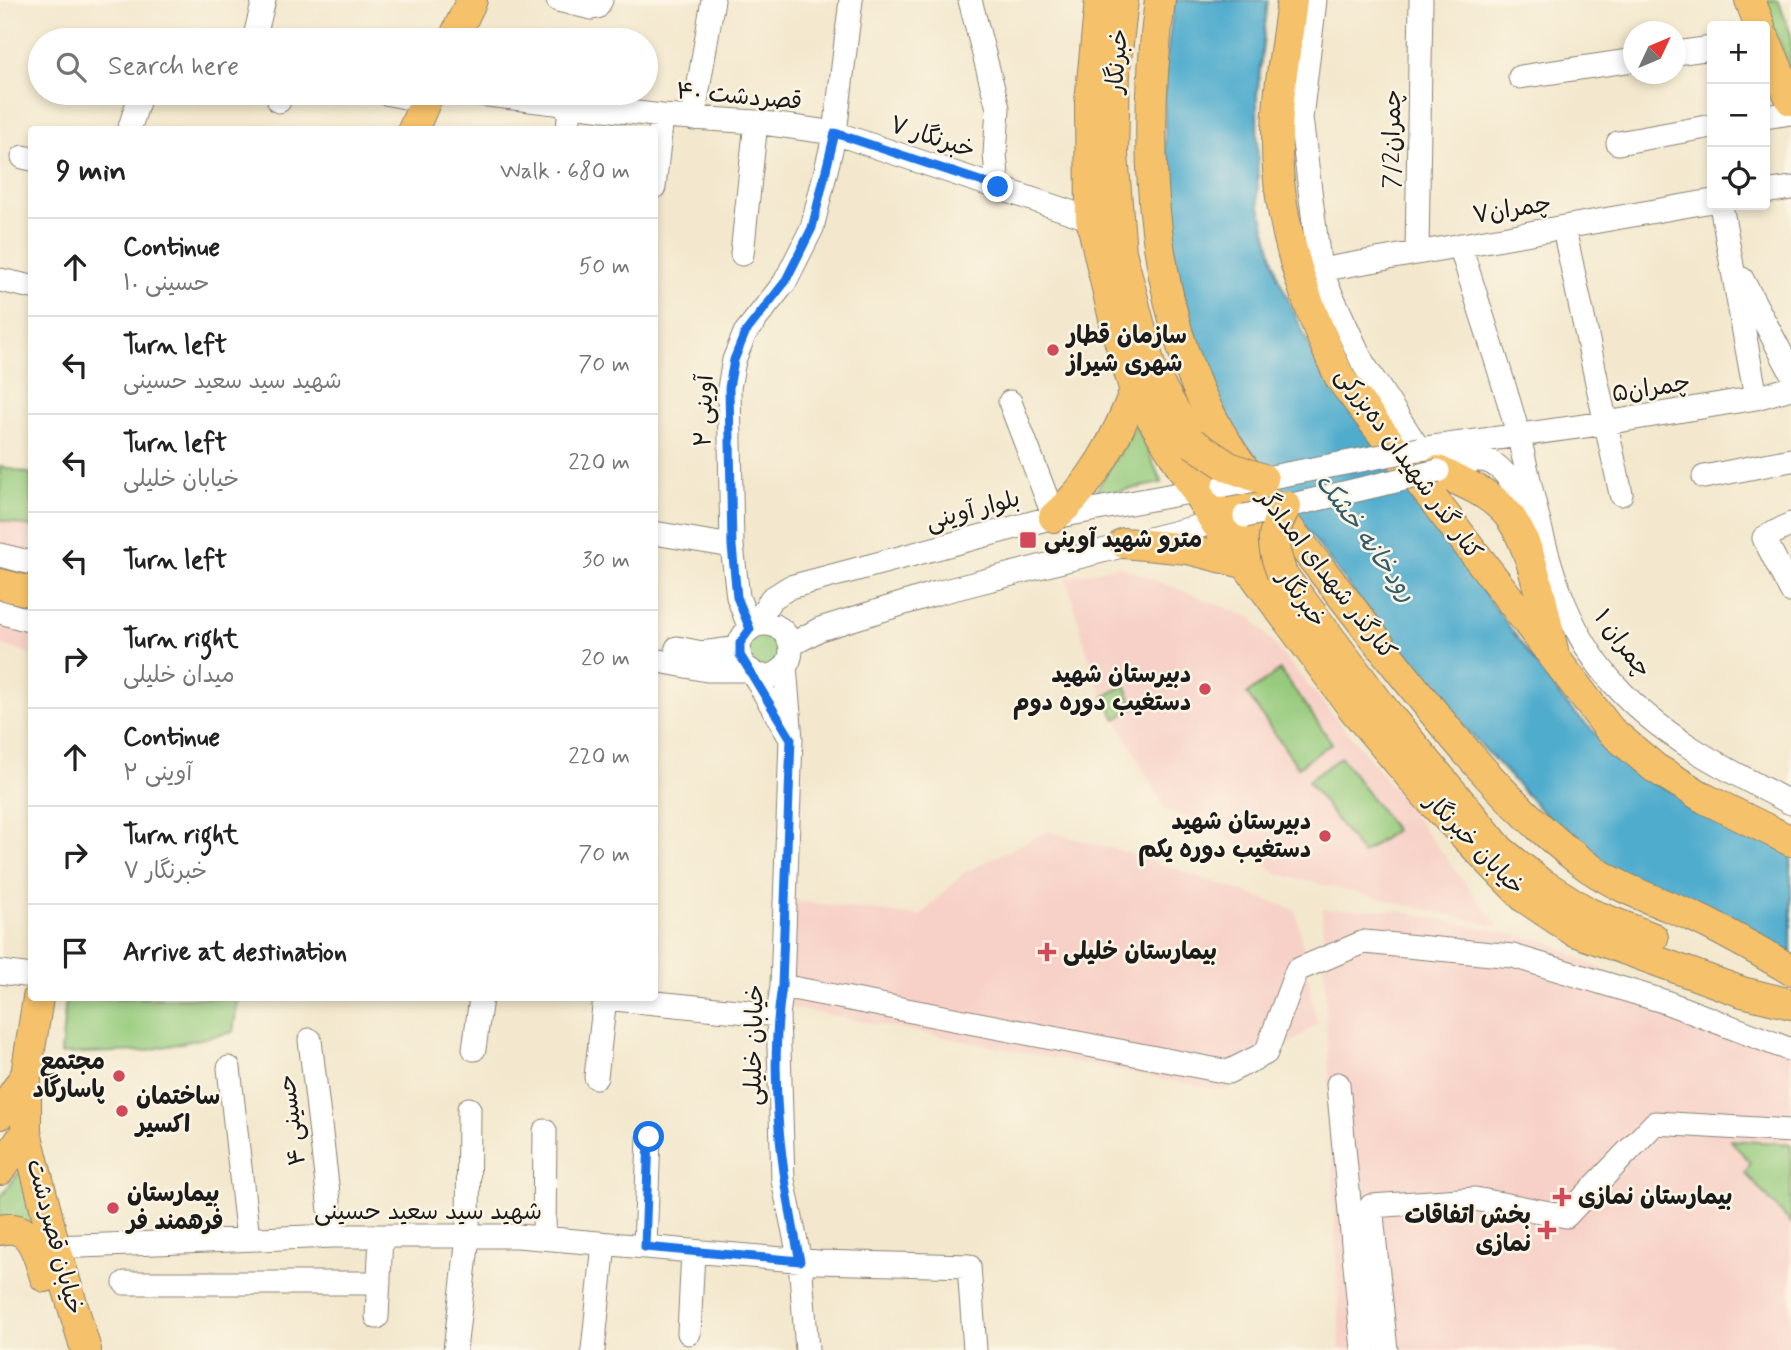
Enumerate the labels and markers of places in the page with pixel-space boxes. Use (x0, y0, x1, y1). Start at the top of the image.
place label: سازمان قطار شهری شیراز (1065, 321, 1187, 380)
marker: سازمان قطار شهری شیراز (1045, 342, 1061, 358)
place label: مترو شهید آوینی (1044, 525, 1202, 556)
marker: مترو شهید آوینی (1018, 530, 1038, 550)
place label: دبیرستان شهید دستغیب دوره دوم (1013, 660, 1191, 720)
marker: دبیرستان شهید دستغیب دوره دوم (1197, 681, 1213, 697)
place label: دبیرستان شهید دستغیب دوره یکم (1138, 807, 1311, 867)
marker: دبیرستان شهید دستغیب دوره یکم (1317, 828, 1333, 844)
place label: بیمارستان خلیلی (1063, 937, 1217, 968)
marker: بیمارستان خلیلی (1037, 942, 1057, 962)
place label: مجتمع پاسارگاد (33, 1047, 105, 1106)
marker: مجتمع پاسارگاد (111, 1068, 127, 1084)
place label: ساختمان اکسیر (134, 1082, 220, 1141)
marker: ساختمان اکسیر (114, 1103, 130, 1119)
place label: بیمارستان فرهمند فر (125, 1179, 223, 1238)
place label: بیمارستان نمازی (1578, 1182, 1732, 1213)
marker: بیمارستان نمازی (1552, 1187, 1572, 1207)
marker: بیمارستان فرهمند فر (105, 1200, 121, 1216)
place label: بخش اتفاقات نمازی (1404, 1201, 1531, 1260)
marker: بخش اتفاقات نمازی (1537, 1220, 1557, 1240)

